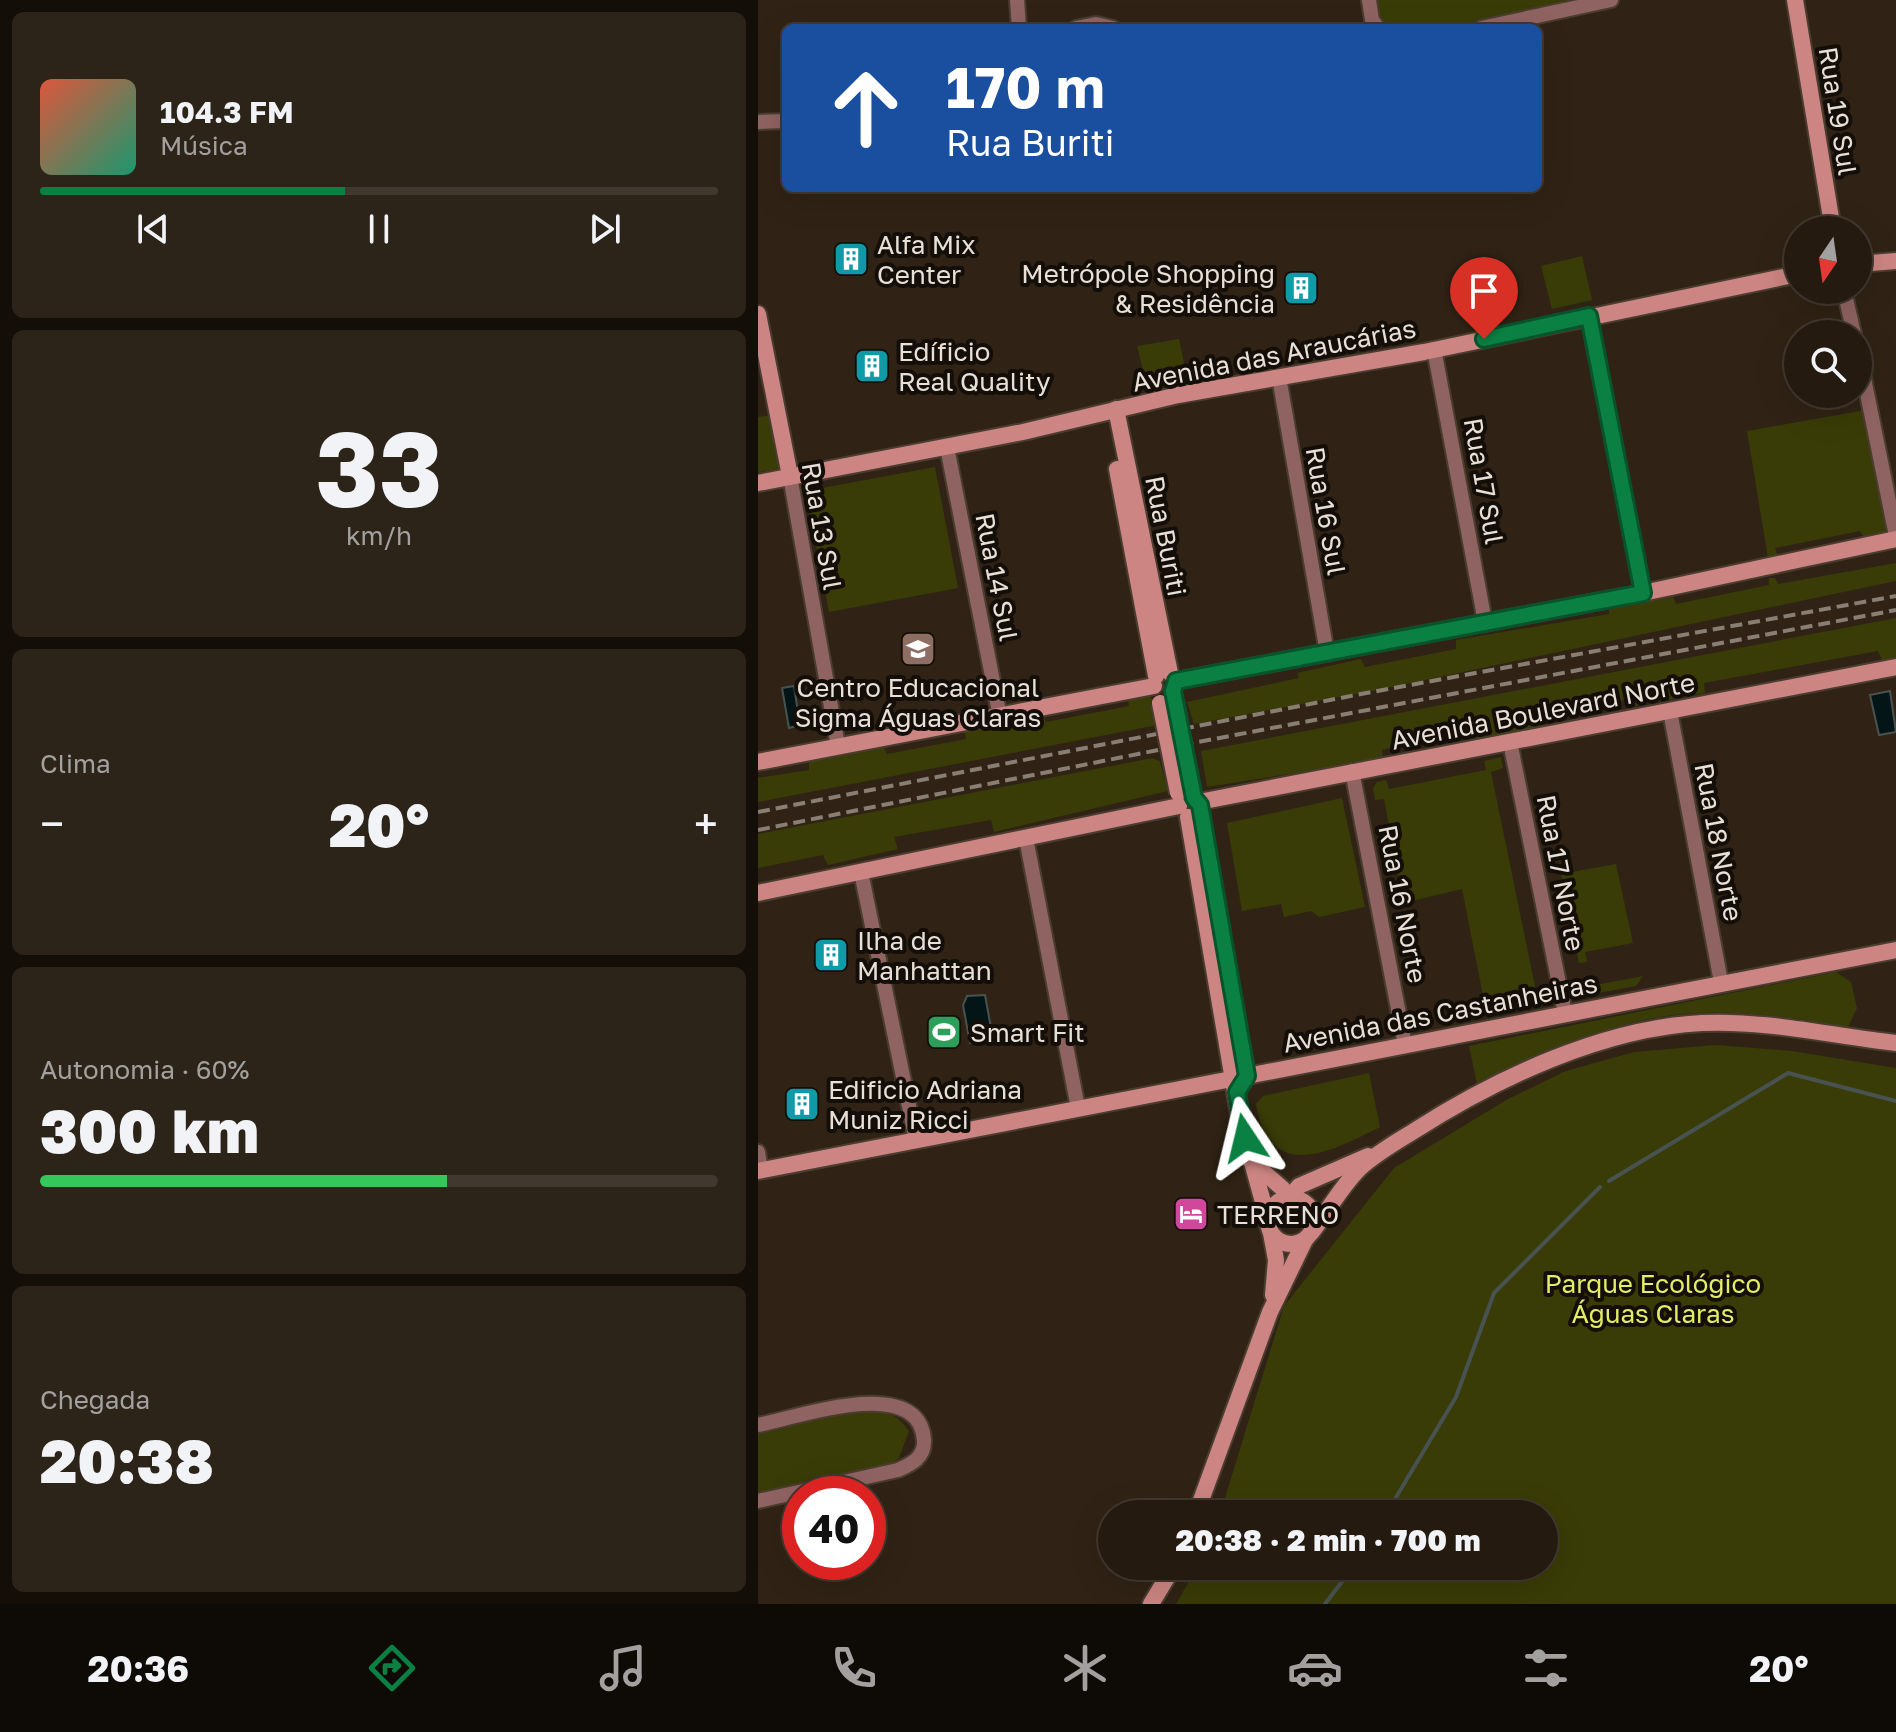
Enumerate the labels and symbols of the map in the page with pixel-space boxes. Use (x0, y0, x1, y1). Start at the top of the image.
street label: Rua 19 Sul (1813, 45, 1863, 177)
north arrow (1784, 216, 1872, 304)
place label: Alfa Mix Center (877, 229, 976, 290)
building icon: Alfa Mix Center (832, 240, 870, 278)
pin (1450, 257, 1518, 339)
place label: Metrópole Shopping & Residência (1021, 258, 1275, 319)
building icon: Metrópole Shopping & Residência (1282, 269, 1320, 307)
street label: Avenida das Araucárias (1130, 312, 1418, 398)
place label: Edíficio Real Quality (898, 336, 1051, 397)
building icon: Edíficio Real Quality (853, 347, 891, 385)
street label: Rua 17 Sul (1458, 415, 1510, 547)
street label: Rua 16 Sul (1299, 444, 1353, 578)
street label: Rua 13 Sul (796, 460, 848, 592)
street label: Rua Buriti (1139, 473, 1193, 599)
street label: Rua 14 Sul (969, 510, 1025, 644)
school or university icon: Centro Educacional Sigma Águas Claras (899, 630, 937, 668)
street label: Avenida Boulevard Norte (1388, 666, 1698, 756)
place label: Centro Educacional Sigma Águas Claras (795, 672, 1041, 733)
street label: Rua 18 Norte (1688, 760, 1750, 924)
street label: Rua 17 Norte (1531, 792, 1591, 954)
street label: Rua 16 Norte (1372, 822, 1434, 986)
place label: Ilha de Manhattan (857, 925, 992, 986)
building icon: Ilha de Manhattan (812, 936, 850, 974)
street label: Avenida das Castanheiras (1280, 967, 1600, 1059)
sports icon: Smart Fit (925, 1013, 963, 1051)
place label: Smart Fit (970, 1017, 1085, 1048)
place label: Edificio Adriana Muniz Ricci (828, 1074, 1022, 1135)
building icon: Edificio Adriana Muniz Ricci (783, 1085, 821, 1123)
position arrow (1203, 1096, 1287, 1180)
hotel icon: TERRENO (1172, 1195, 1210, 1233)
place label: TERRENO (1217, 1199, 1339, 1230)
park label: Parque Ecológico Águas Claras (1545, 1268, 1761, 1329)
speed limit sign: 40 (782, 1476, 886, 1580)

